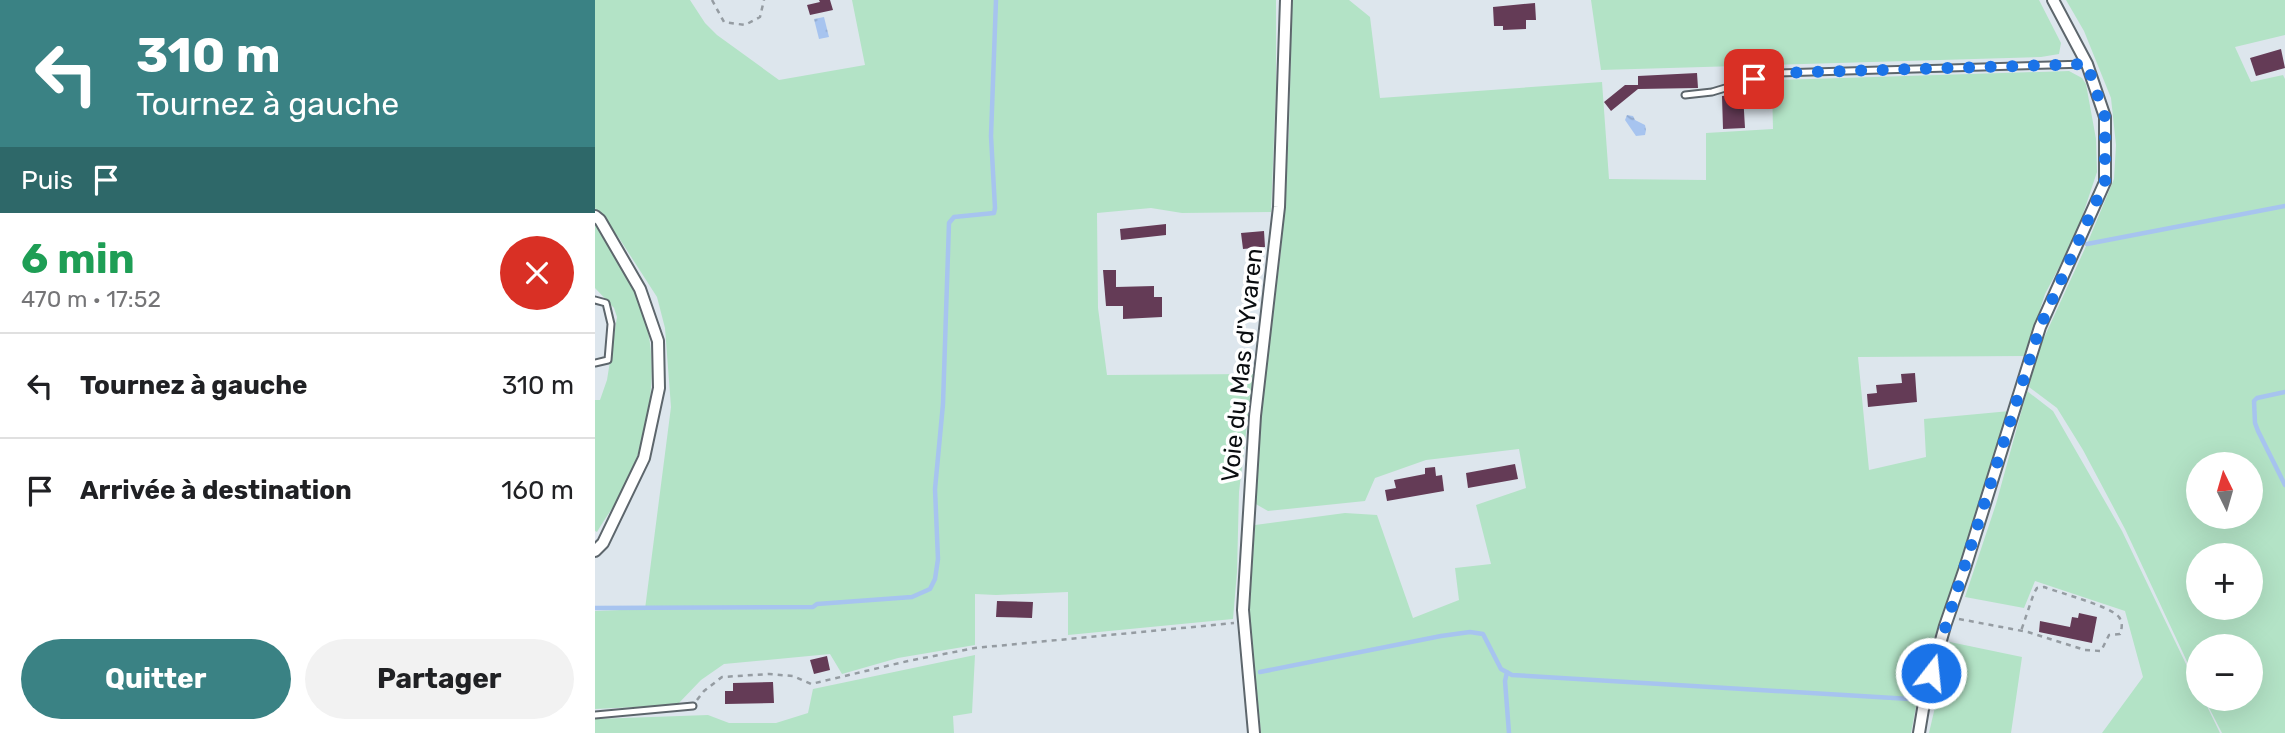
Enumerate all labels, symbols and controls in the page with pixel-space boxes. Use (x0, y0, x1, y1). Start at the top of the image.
text: 310 m (136, 26, 281, 84)
icon: left (21, 28, 112, 119)
pin (1724, 49, 1784, 109)
icon: arrive (1735, 60, 1773, 98)
text: Tournez à gauche (136, 85, 399, 123)
icon: arrive (87, 161, 125, 199)
text: Puis (21, 165, 73, 196)
text: 6 min (21, 234, 135, 284)
button: close (500, 236, 574, 310)
street label: Voie du Mas d'Yvaren (1216, 247, 1268, 483)
text: 470 m · 17:52 (21, 285, 161, 313)
icon: left (21, 367, 59, 405)
text: Tournez à gauche (80, 370, 308, 401)
text: 310 m (502, 370, 574, 401)
north arrow (2186, 452, 2263, 528)
map controls (2186, 452, 2263, 711)
icon: arrive (21, 472, 59, 510)
text: Arrivée à destination (80, 475, 352, 506)
text: 160 m (501, 475, 574, 506)
button: + (2186, 543, 2263, 620)
button: − (2186, 634, 2263, 711)
position arrow (1894, 636, 1968, 710)
button: Quitter (21, 639, 291, 719)
button: Partager (305, 639, 574, 719)

